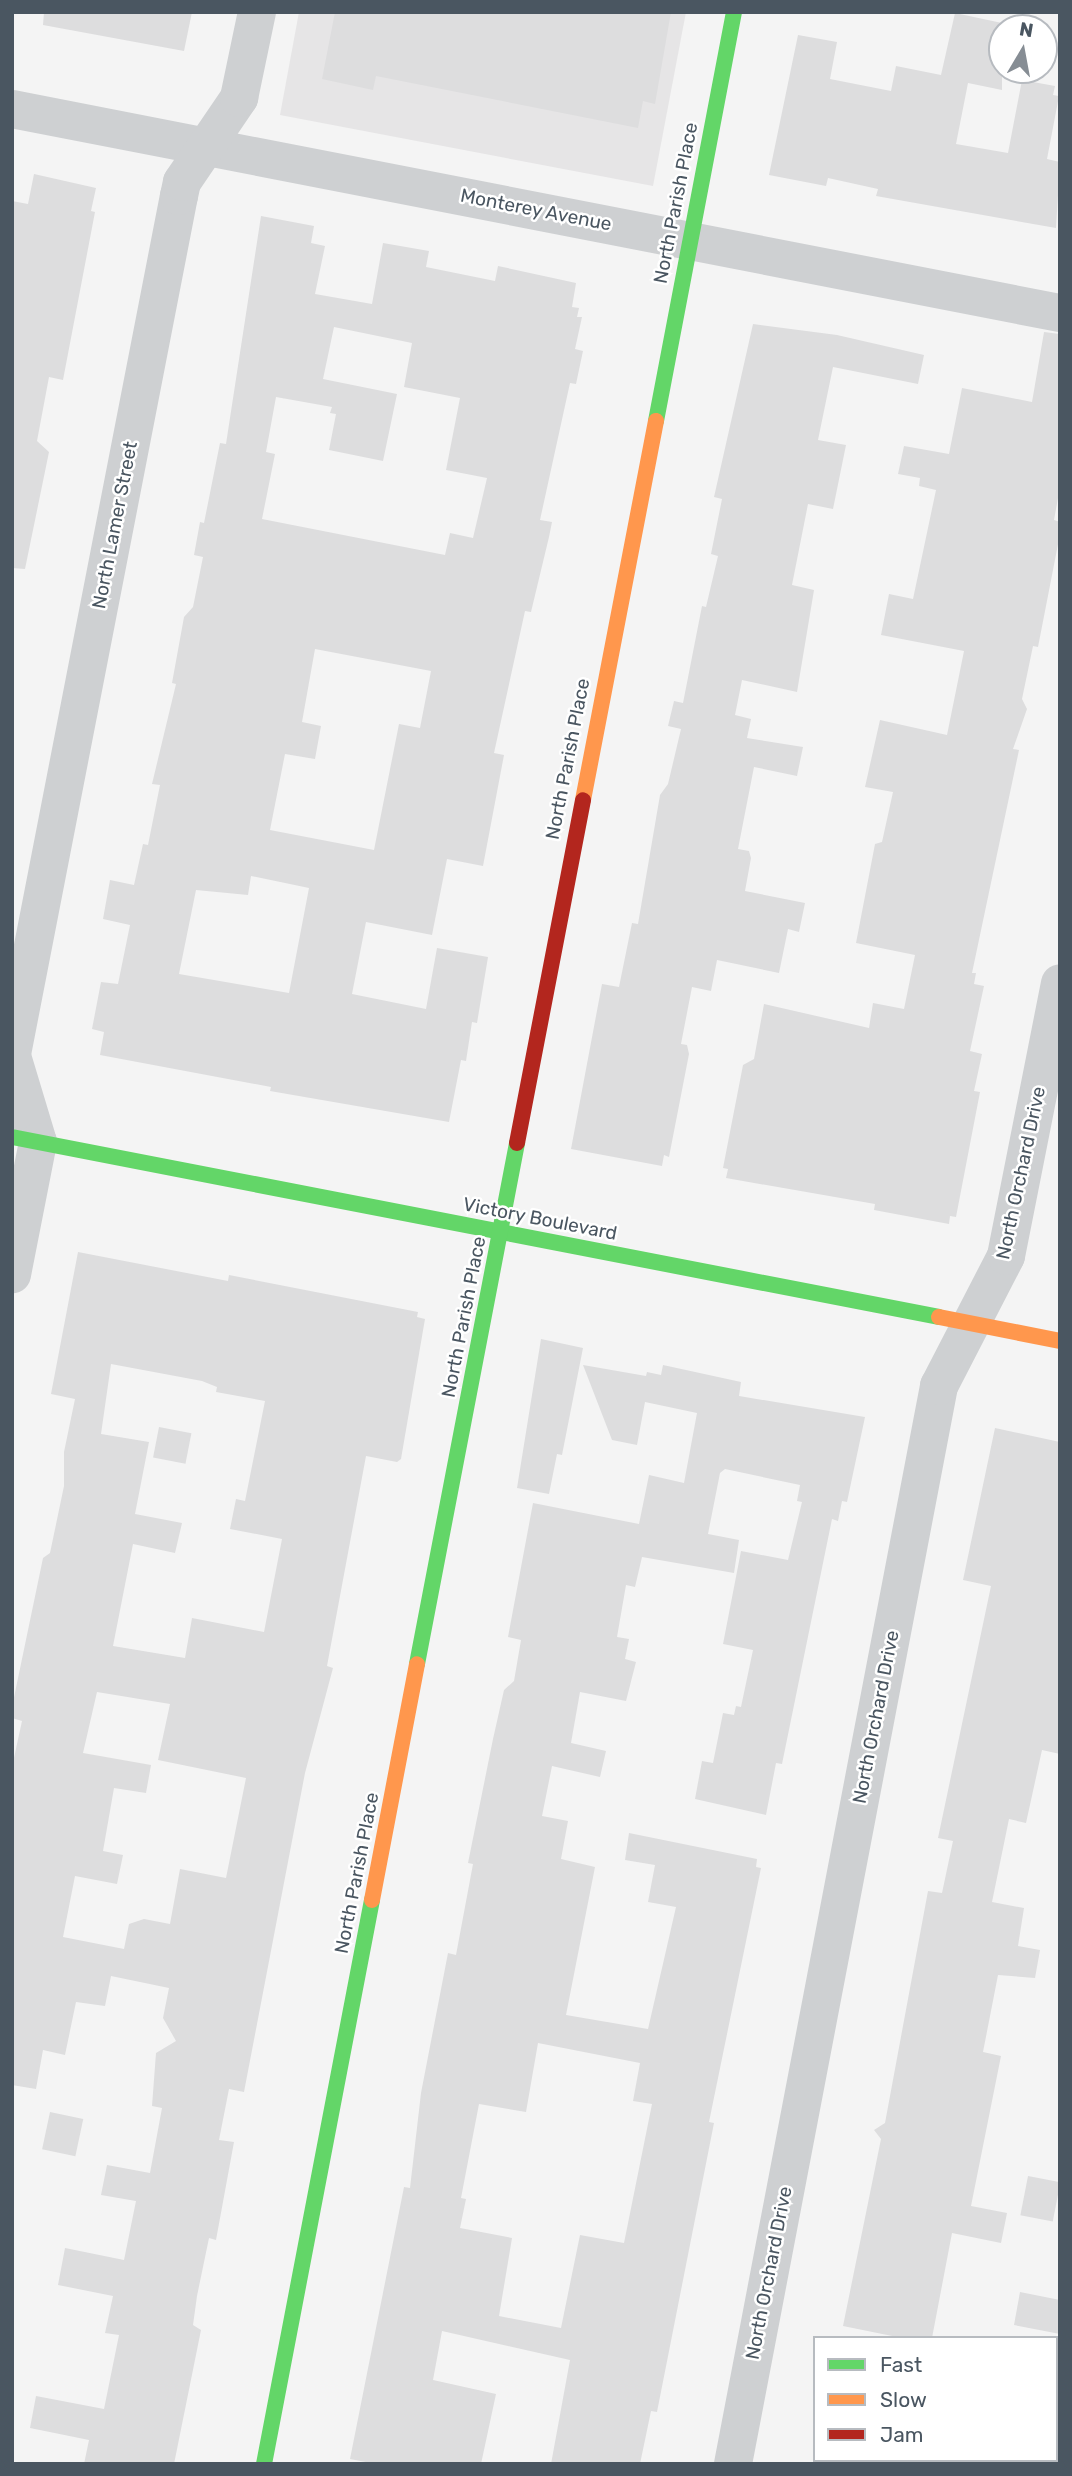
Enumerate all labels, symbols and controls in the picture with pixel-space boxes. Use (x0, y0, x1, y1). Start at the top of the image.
north arrow (988, 14, 1058, 84)
text: N (1018, 17, 1035, 42)
street label: North Parish Place (649, 121, 703, 285)
street label: Monterey Avenue (458, 184, 614, 236)
street label: North Lamer Street (88, 439, 142, 611)
street label: North Parish Place (541, 677, 595, 841)
street label: North Orchard Drive (992, 1084, 1050, 1262)
street label: Victory Boulevard (461, 1193, 619, 1245)
street label: North Parish Place (437, 1235, 491, 1399)
street label: North Orchard Drive (848, 1628, 904, 1806)
street label: North Parish Place (330, 1791, 384, 1955)
street label: North Orchard Drive (741, 2184, 797, 2362)
legend (813, 2336, 1058, 2462)
text: Fast (880, 2352, 922, 2377)
text: Slow (880, 2387, 927, 2412)
text: Jam (880, 2422, 924, 2447)

